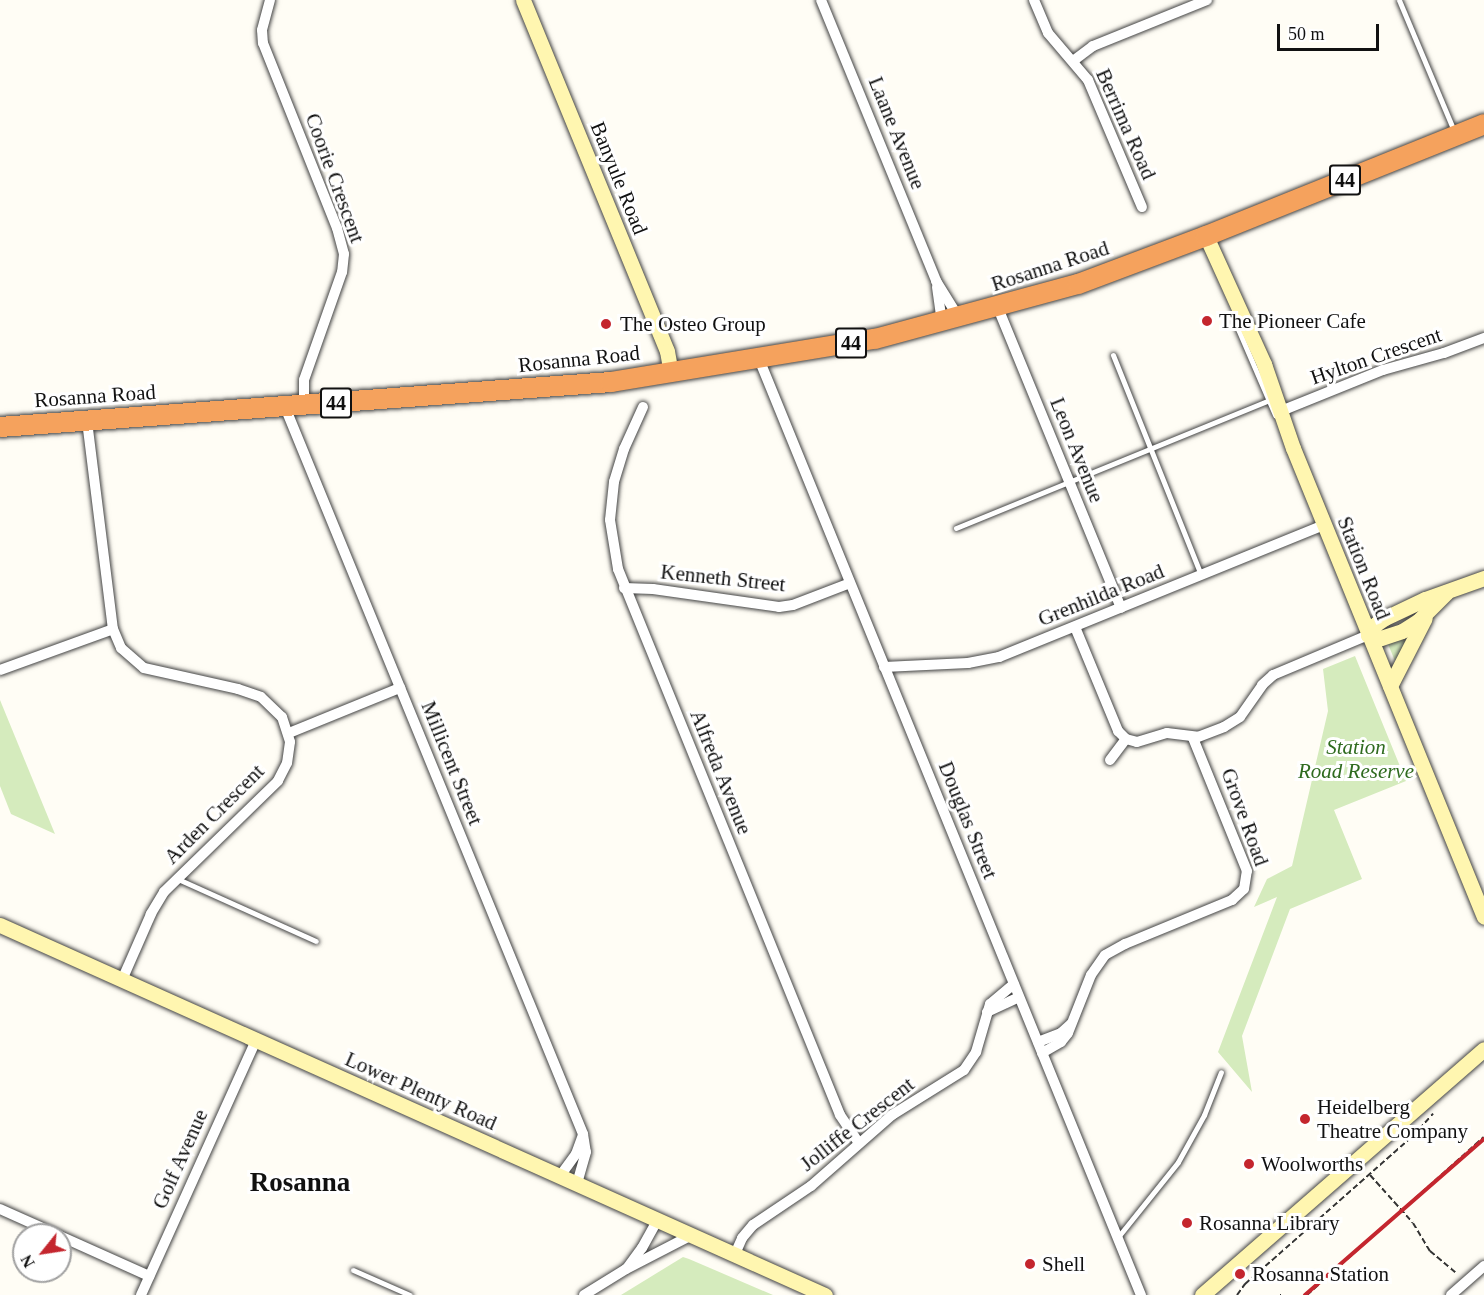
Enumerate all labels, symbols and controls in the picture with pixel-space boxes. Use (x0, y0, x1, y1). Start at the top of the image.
scale bar (1280, 12, 1382, 50)
text: 50 m (1288, 24, 1325, 44)
street label: Berrima Road (1090, 65, 1162, 183)
street label: Laane Avenue (863, 73, 931, 193)
street label: Coorie Crescent (300, 110, 370, 246)
street label: Banyule Road (585, 118, 653, 238)
road number: 44 (1328, 163, 1362, 197)
street label: Rosanna Road (988, 235, 1112, 297)
place label: The Pioneer Cafe (1219, 308, 1366, 334)
place label: The Osteo Group (620, 311, 766, 337)
marker: The Pioneer Cafe (1200, 314, 1214, 328)
marker: The Osteo Group (597, 315, 615, 333)
street label: Hylton Crescent (1307, 322, 1445, 390)
road number: 44 (834, 326, 868, 360)
street label: Rosanna Road (517, 340, 641, 378)
street label: Rosanna Road (33, 379, 157, 413)
road number: 44 (320, 386, 352, 420)
street label: Leon Avenue (1044, 393, 1110, 507)
street label: Station Road (1332, 513, 1396, 623)
street label: Grenhilda Road (1034, 558, 1168, 632)
street label: Kenneth Street (659, 559, 787, 597)
street label: Millicent Street (416, 697, 488, 829)
street label: Alfreda Avenue (684, 706, 758, 838)
park label: Station Road Reserve (1298, 734, 1414, 784)
street label: Douglas Street (933, 758, 1003, 882)
street label: Arden Crescent (159, 759, 269, 869)
street label: Grove Road (1216, 765, 1274, 869)
street label: Lower Plenty Road (341, 1046, 501, 1136)
street label: Jolliffe Crescent (795, 1072, 919, 1176)
place label: Heidelberg Theatre Company (1317, 1094, 1468, 1144)
street label: Golf Avenue (147, 1105, 213, 1213)
marker: Heidelberg Theatre Company (1298, 1112, 1312, 1126)
place label: Woolworths (1261, 1151, 1363, 1177)
marker: Woolworths (1242, 1157, 1256, 1171)
district label: Rosanna (250, 1167, 350, 1199)
place label: Rosanna Library (1199, 1210, 1340, 1236)
marker: Rosanna Library (1180, 1216, 1194, 1230)
north arrow (12, 1223, 72, 1283)
place label: Shell (1042, 1251, 1085, 1277)
text: N (17, 1252, 38, 1271)
marker: Shell (1023, 1257, 1037, 1271)
place label: Rosanna Station (1252, 1261, 1389, 1287)
marker: Rosanna Station (1233, 1267, 1247, 1281)

